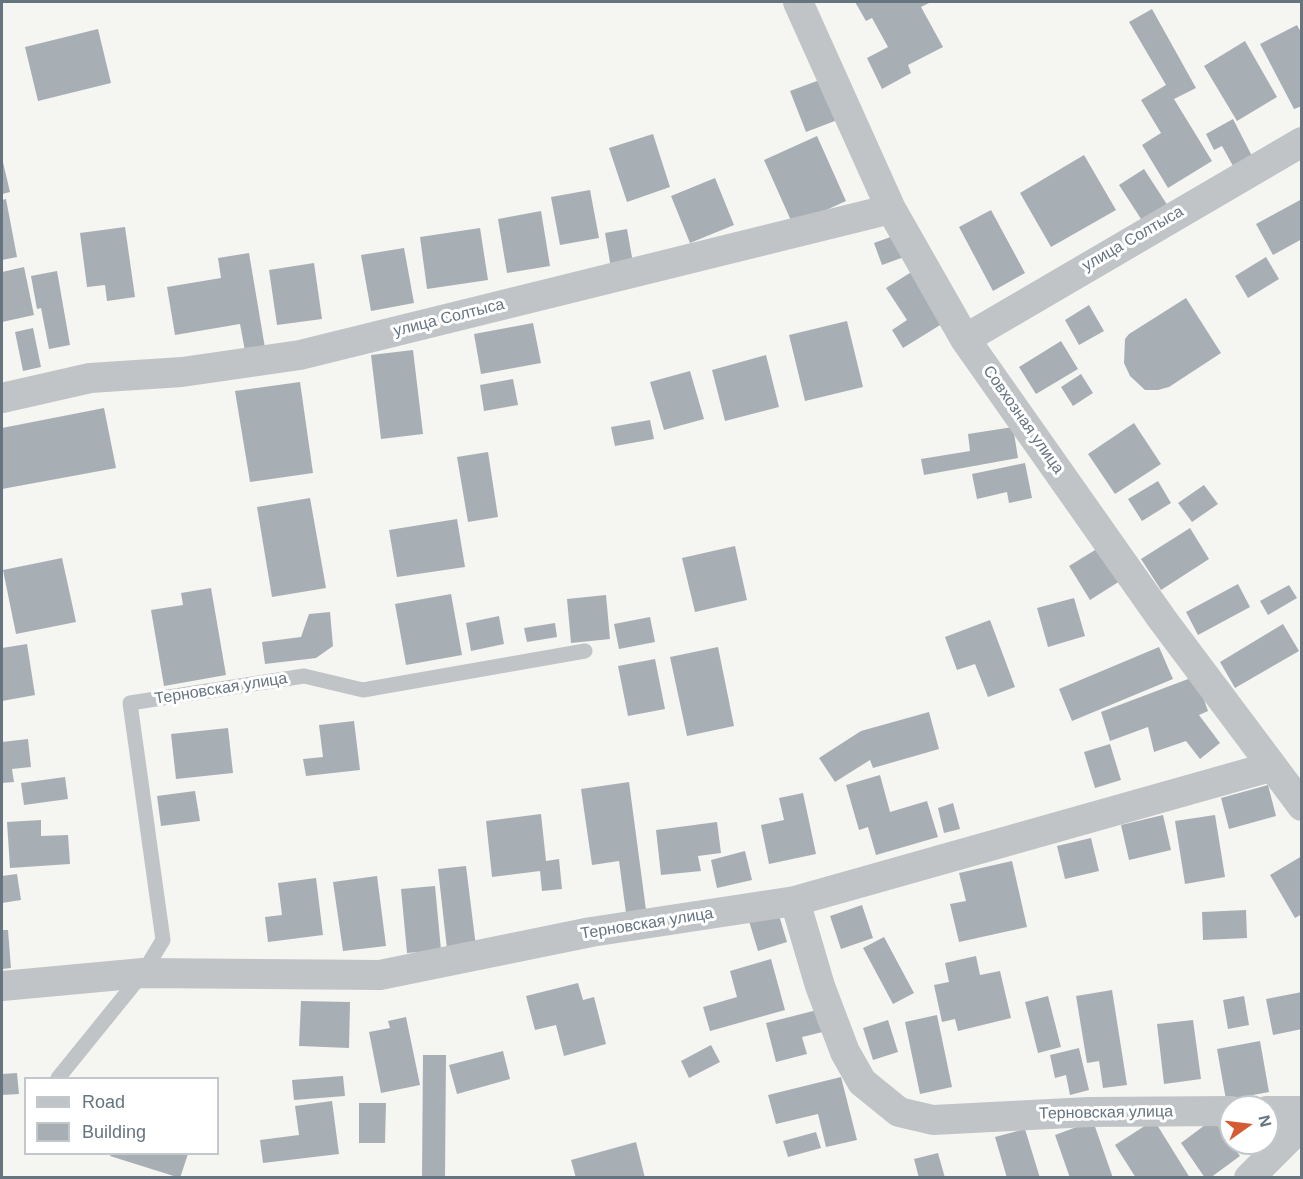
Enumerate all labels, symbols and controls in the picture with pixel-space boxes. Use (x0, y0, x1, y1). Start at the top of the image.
street label: улица Солтыса (1079, 202, 1187, 276)
street label: улица Солтыса (392, 295, 506, 341)
street label: Совхозная улица (979, 362, 1067, 478)
street label: Терновская улица (153, 669, 289, 709)
street label: Терновская улица (579, 904, 715, 944)
legend (24, 1077, 219, 1155)
text: Road (82, 1092, 125, 1112)
north arrow (1219, 1095, 1279, 1155)
street label: Терновская улица (1039, 1102, 1173, 1124)
text: N (1255, 1113, 1275, 1129)
text: Building (82, 1122, 146, 1142)

